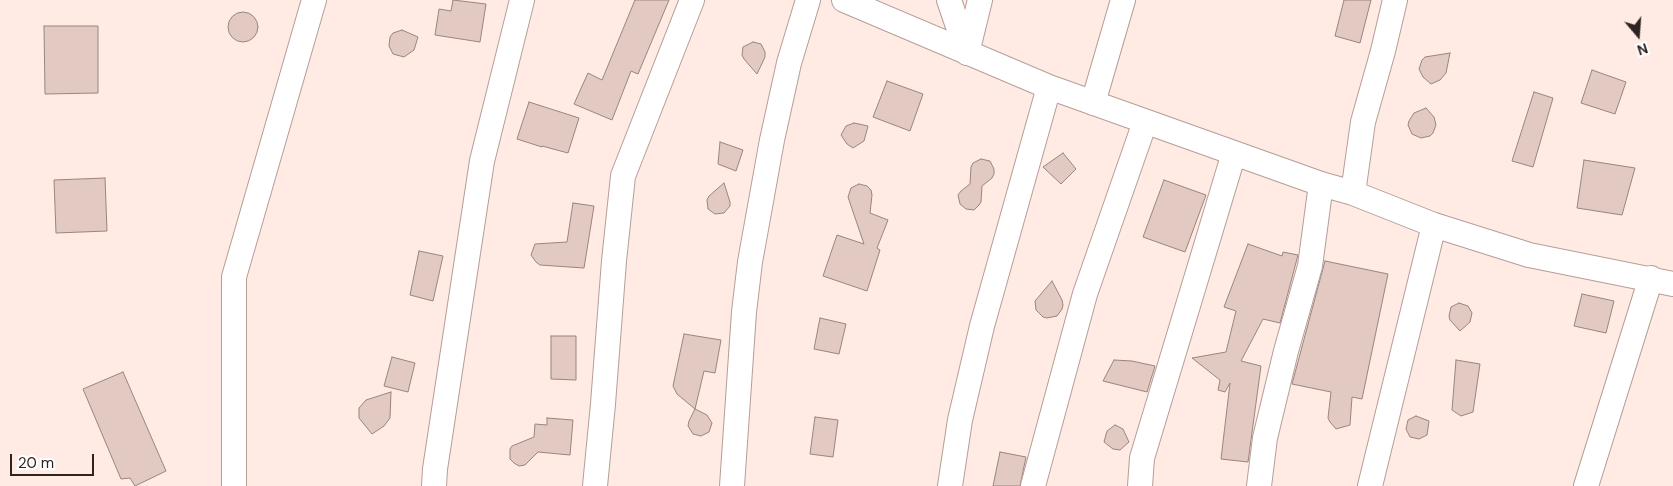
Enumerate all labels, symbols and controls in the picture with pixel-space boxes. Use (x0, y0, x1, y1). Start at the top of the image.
north arrow (1613, 10, 1663, 60)
text: N (1635, 39, 1650, 59)
scale bar (12, 444, 96, 476)
text: 20 m (18, 453, 54, 473)

